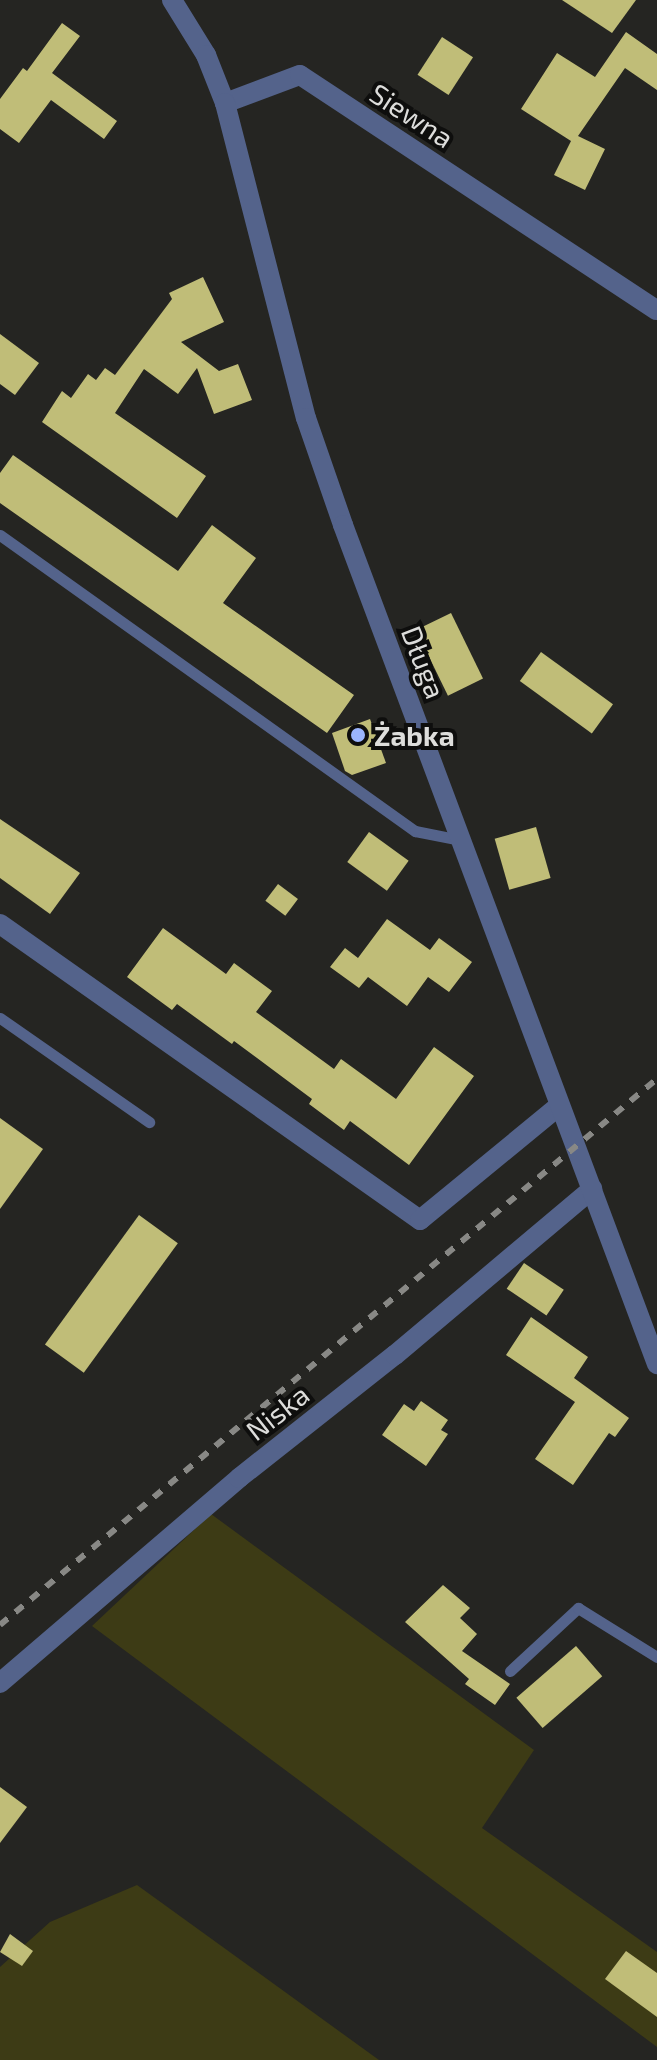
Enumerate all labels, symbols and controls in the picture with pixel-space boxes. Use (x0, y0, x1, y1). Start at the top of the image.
street label: Siewna (364, 76, 460, 154)
street label: Długa (395, 621, 453, 703)
place label: Żabka (374, 718, 455, 752)
marker: Żabka (349, 726, 367, 744)
street label: Niska (239, 1377, 315, 1447)

